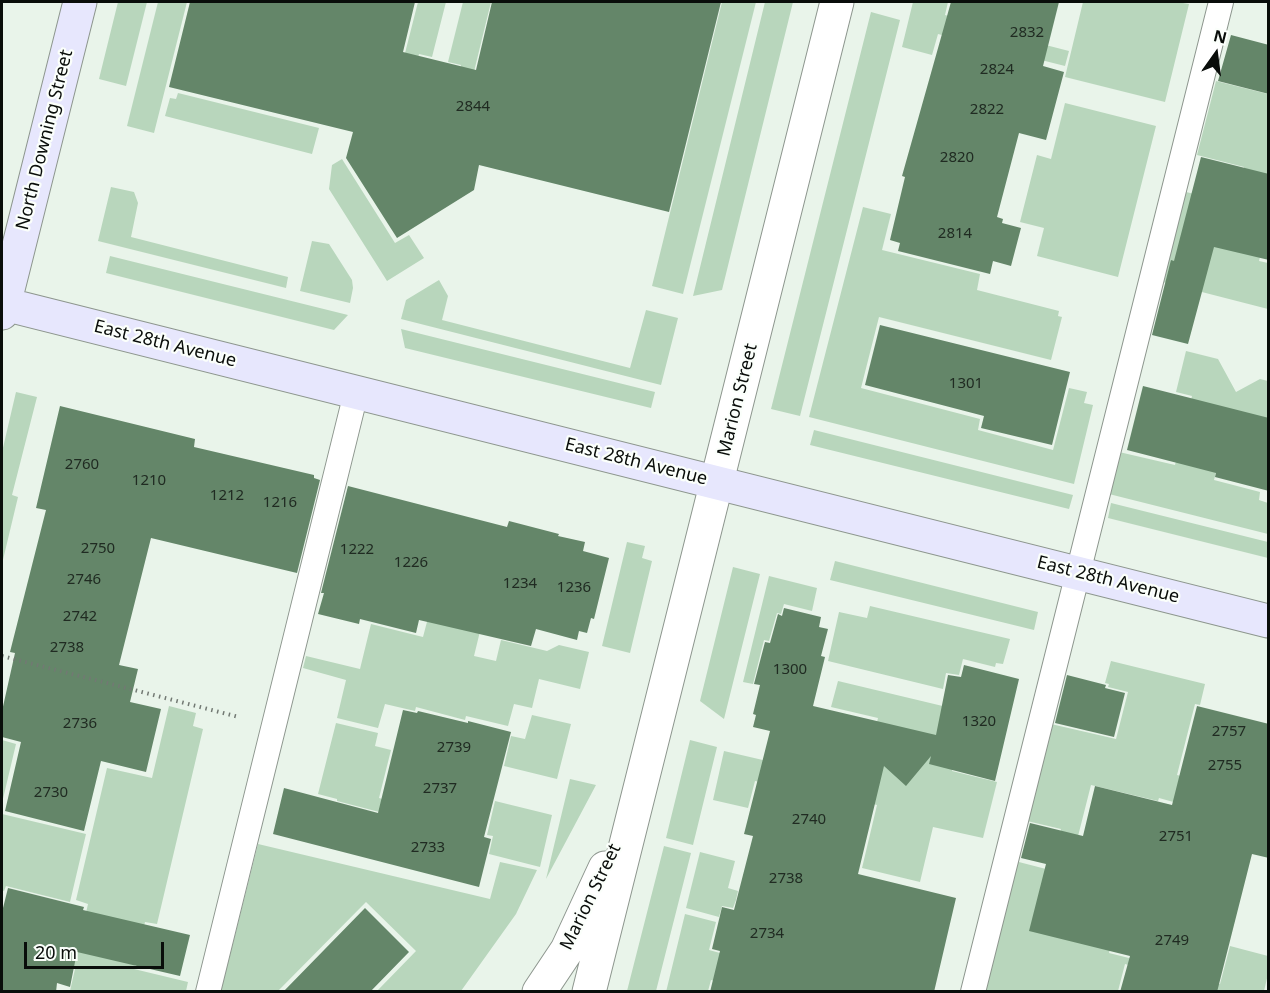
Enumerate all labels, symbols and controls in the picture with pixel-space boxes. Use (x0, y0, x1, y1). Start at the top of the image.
house number: 2832 (1010, 24, 1044, 42)
north arrow (1186, 24, 1246, 84)
text: N (1211, 24, 1229, 49)
street label: North Downing Street (12, 48, 78, 232)
house number: 2824 (980, 61, 1014, 79)
house number: 2844 (456, 98, 490, 116)
house number: 2822 (970, 101, 1004, 119)
house number: 2820 (940, 149, 974, 167)
house number: 2814 (938, 225, 972, 243)
street label: East 28th Avenue (92, 316, 238, 372)
street label: Marion Street (714, 341, 762, 459)
house number: 1301 (949, 375, 983, 393)
street label: East 28th Avenue (563, 434, 709, 490)
house number: 2760 (65, 456, 99, 474)
house number: 1210 (132, 472, 166, 490)
house number: 1212 (210, 487, 244, 505)
house number: 1216 (263, 494, 297, 512)
house number: 2750 (81, 540, 115, 558)
house number: 1222 (340, 541, 374, 559)
street label: East 28th Avenue (1035, 552, 1181, 608)
house number: 1226 (394, 554, 428, 572)
house number: 2746 (67, 571, 101, 589)
house number: 1234 (503, 575, 537, 593)
house number: 1236 (557, 579, 591, 597)
house number: 2742 (63, 608, 97, 626)
house number: 2738 (50, 639, 84, 657)
house number: 1300 (773, 661, 807, 679)
house number: 1320 (962, 713, 996, 731)
house number: 2736 (63, 715, 97, 733)
house number: 2757 (1212, 723, 1246, 741)
house number: 2739 (437, 739, 471, 757)
house number: 2755 (1208, 757, 1242, 775)
house number: 2737 (423, 780, 457, 798)
house number: 2730 (34, 784, 68, 802)
house number: 2740 (792, 811, 826, 829)
house number: 2751 (1159, 828, 1193, 846)
house number: 2733 (411, 839, 445, 857)
street label: Marion Street (556, 840, 626, 954)
house number: 2738 (769, 870, 803, 888)
house number: 2734 (750, 925, 784, 943)
scale bar (27, 930, 166, 968)
house number: 2749 (1155, 932, 1189, 950)
text: 20 m (35, 940, 77, 964)

